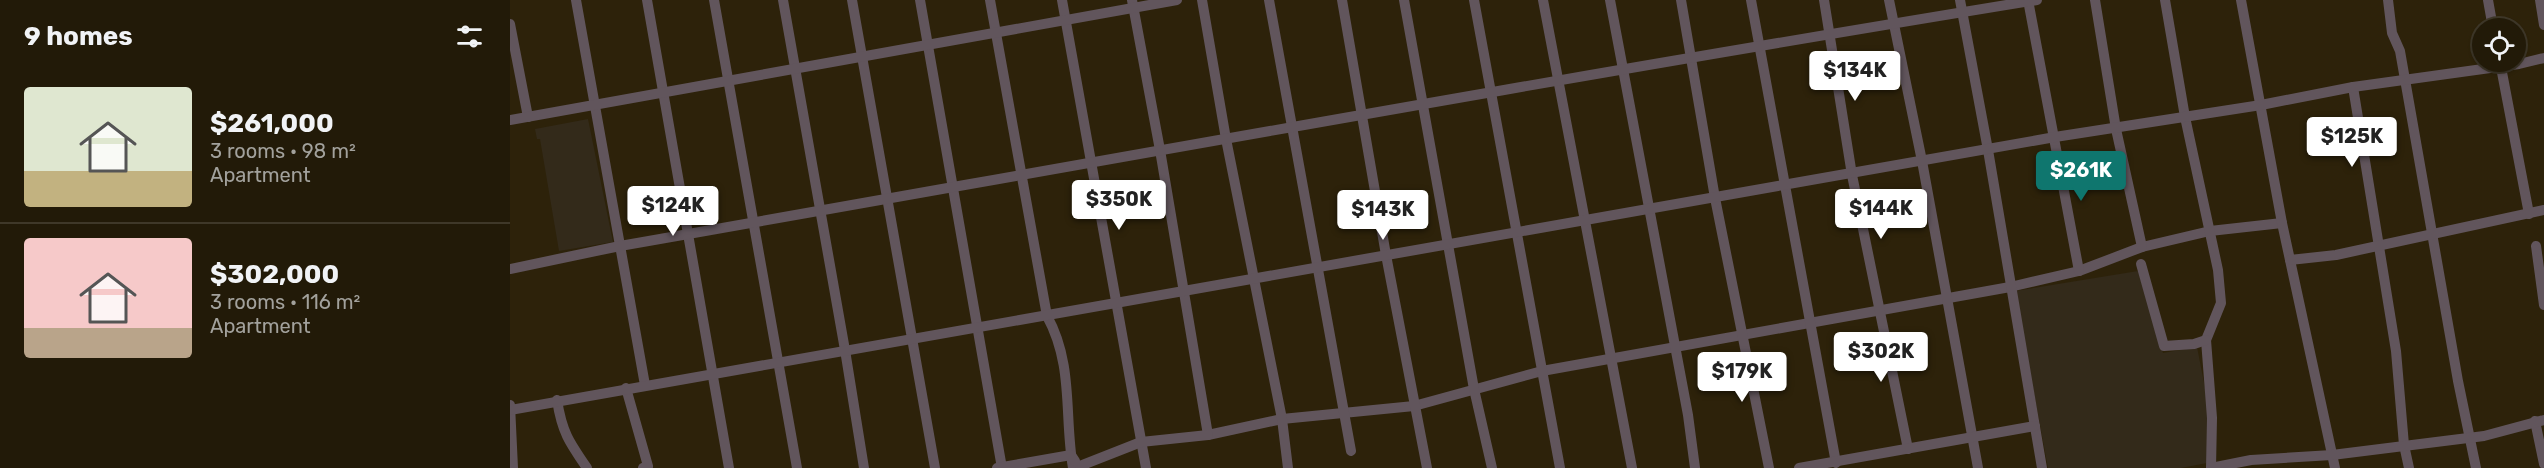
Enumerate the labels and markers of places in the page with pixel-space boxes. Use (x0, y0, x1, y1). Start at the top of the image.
pin: $134K (1813, 51, 1897, 102)
pin: $125K (2310, 117, 2394, 168)
pin: $261K (2039, 151, 2123, 202)
pin: $350K (1077, 180, 1161, 231)
pin: $124K (631, 186, 715, 237)
pin: $144K (1839, 189, 1923, 240)
pin: $143K (1341, 190, 1425, 241)
pin: $302K (1839, 332, 1923, 383)
pin: $179K (1700, 352, 1784, 403)

